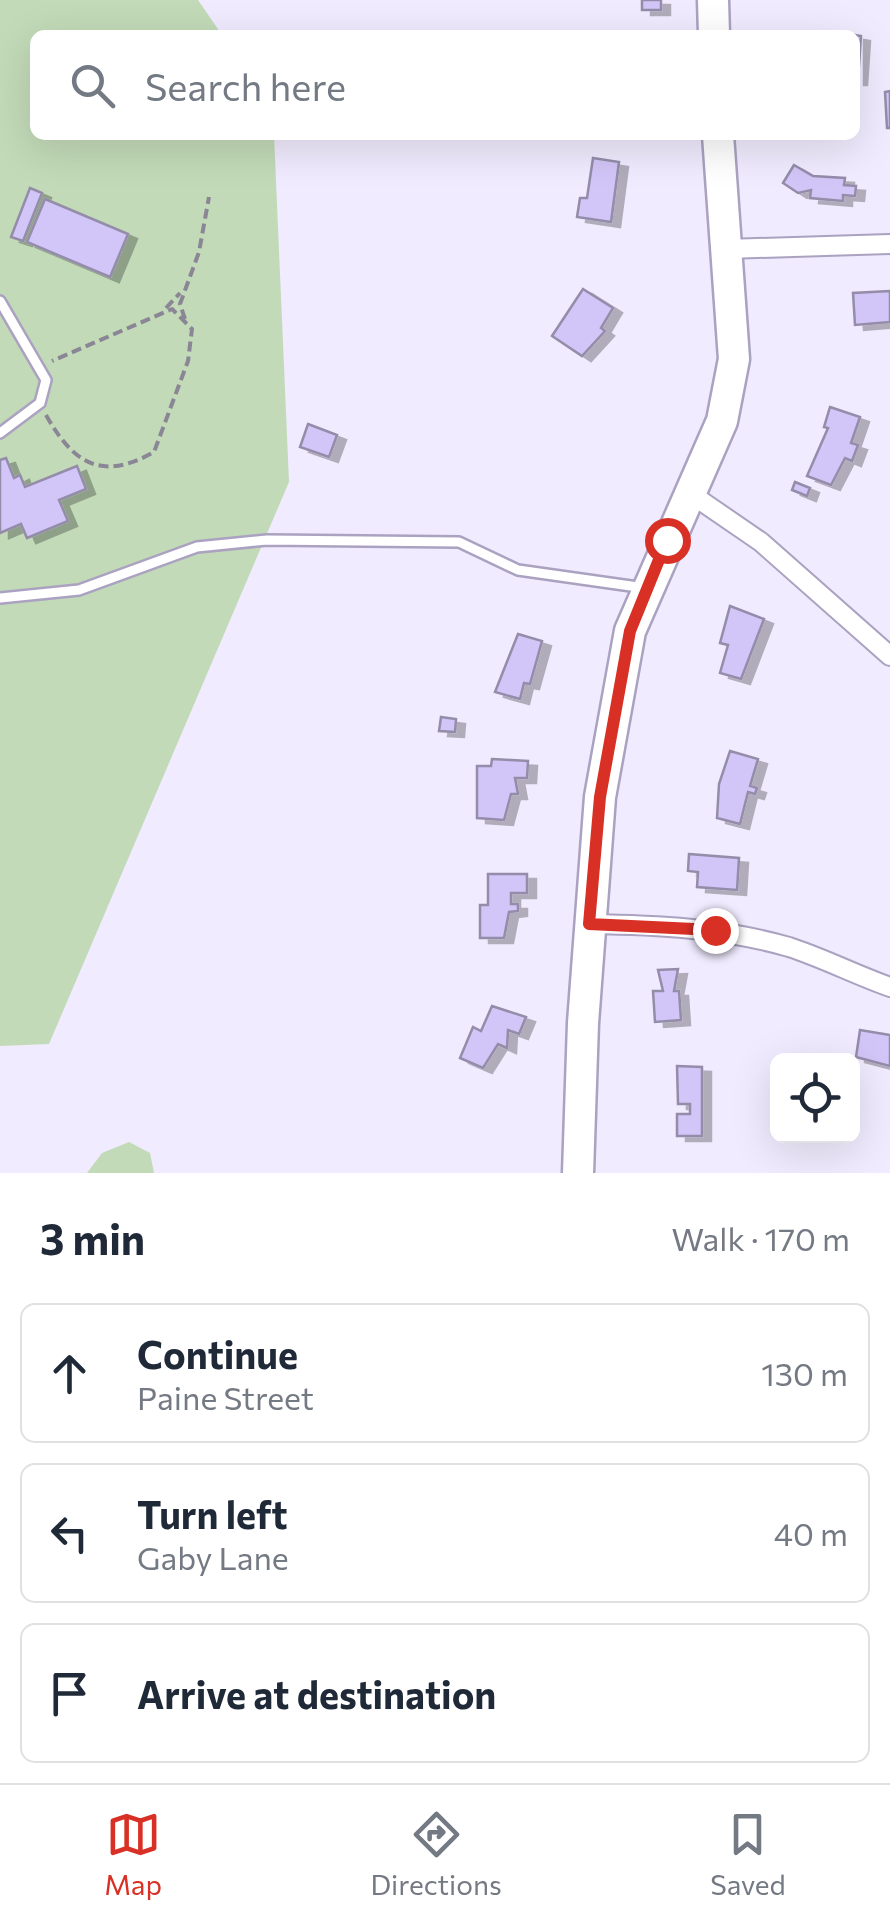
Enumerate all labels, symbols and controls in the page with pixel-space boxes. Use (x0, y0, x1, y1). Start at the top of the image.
search box (30, 30, 860, 140)
icon: search (65, 58, 120, 113)
text: Search here (145, 62, 346, 109)
route start (645, 518, 691, 564)
route end (693, 908, 739, 954)
map controls (770, 1053, 860, 1143)
button: locate (770, 1053, 860, 1143)
text: 3 min (40, 1212, 145, 1264)
text: Walk · 170 m (672, 1218, 850, 1258)
text: Continue (137, 1330, 298, 1377)
icon: ahead (42, 1346, 97, 1401)
text: 130 m (761, 1353, 848, 1393)
text: Paine Street (137, 1377, 314, 1417)
text: Turn left (137, 1490, 288, 1537)
icon: left (42, 1506, 97, 1561)
text: 40 m (774, 1513, 848, 1553)
text: Gaby Lane (137, 1537, 289, 1577)
icon: arrive (42, 1666, 97, 1721)
text: Arrive at destination (137, 1670, 496, 1717)
tab: Map (104, 1807, 162, 1901)
tab: Directions (370, 1807, 502, 1901)
tab: Saved (710, 1807, 786, 1901)

